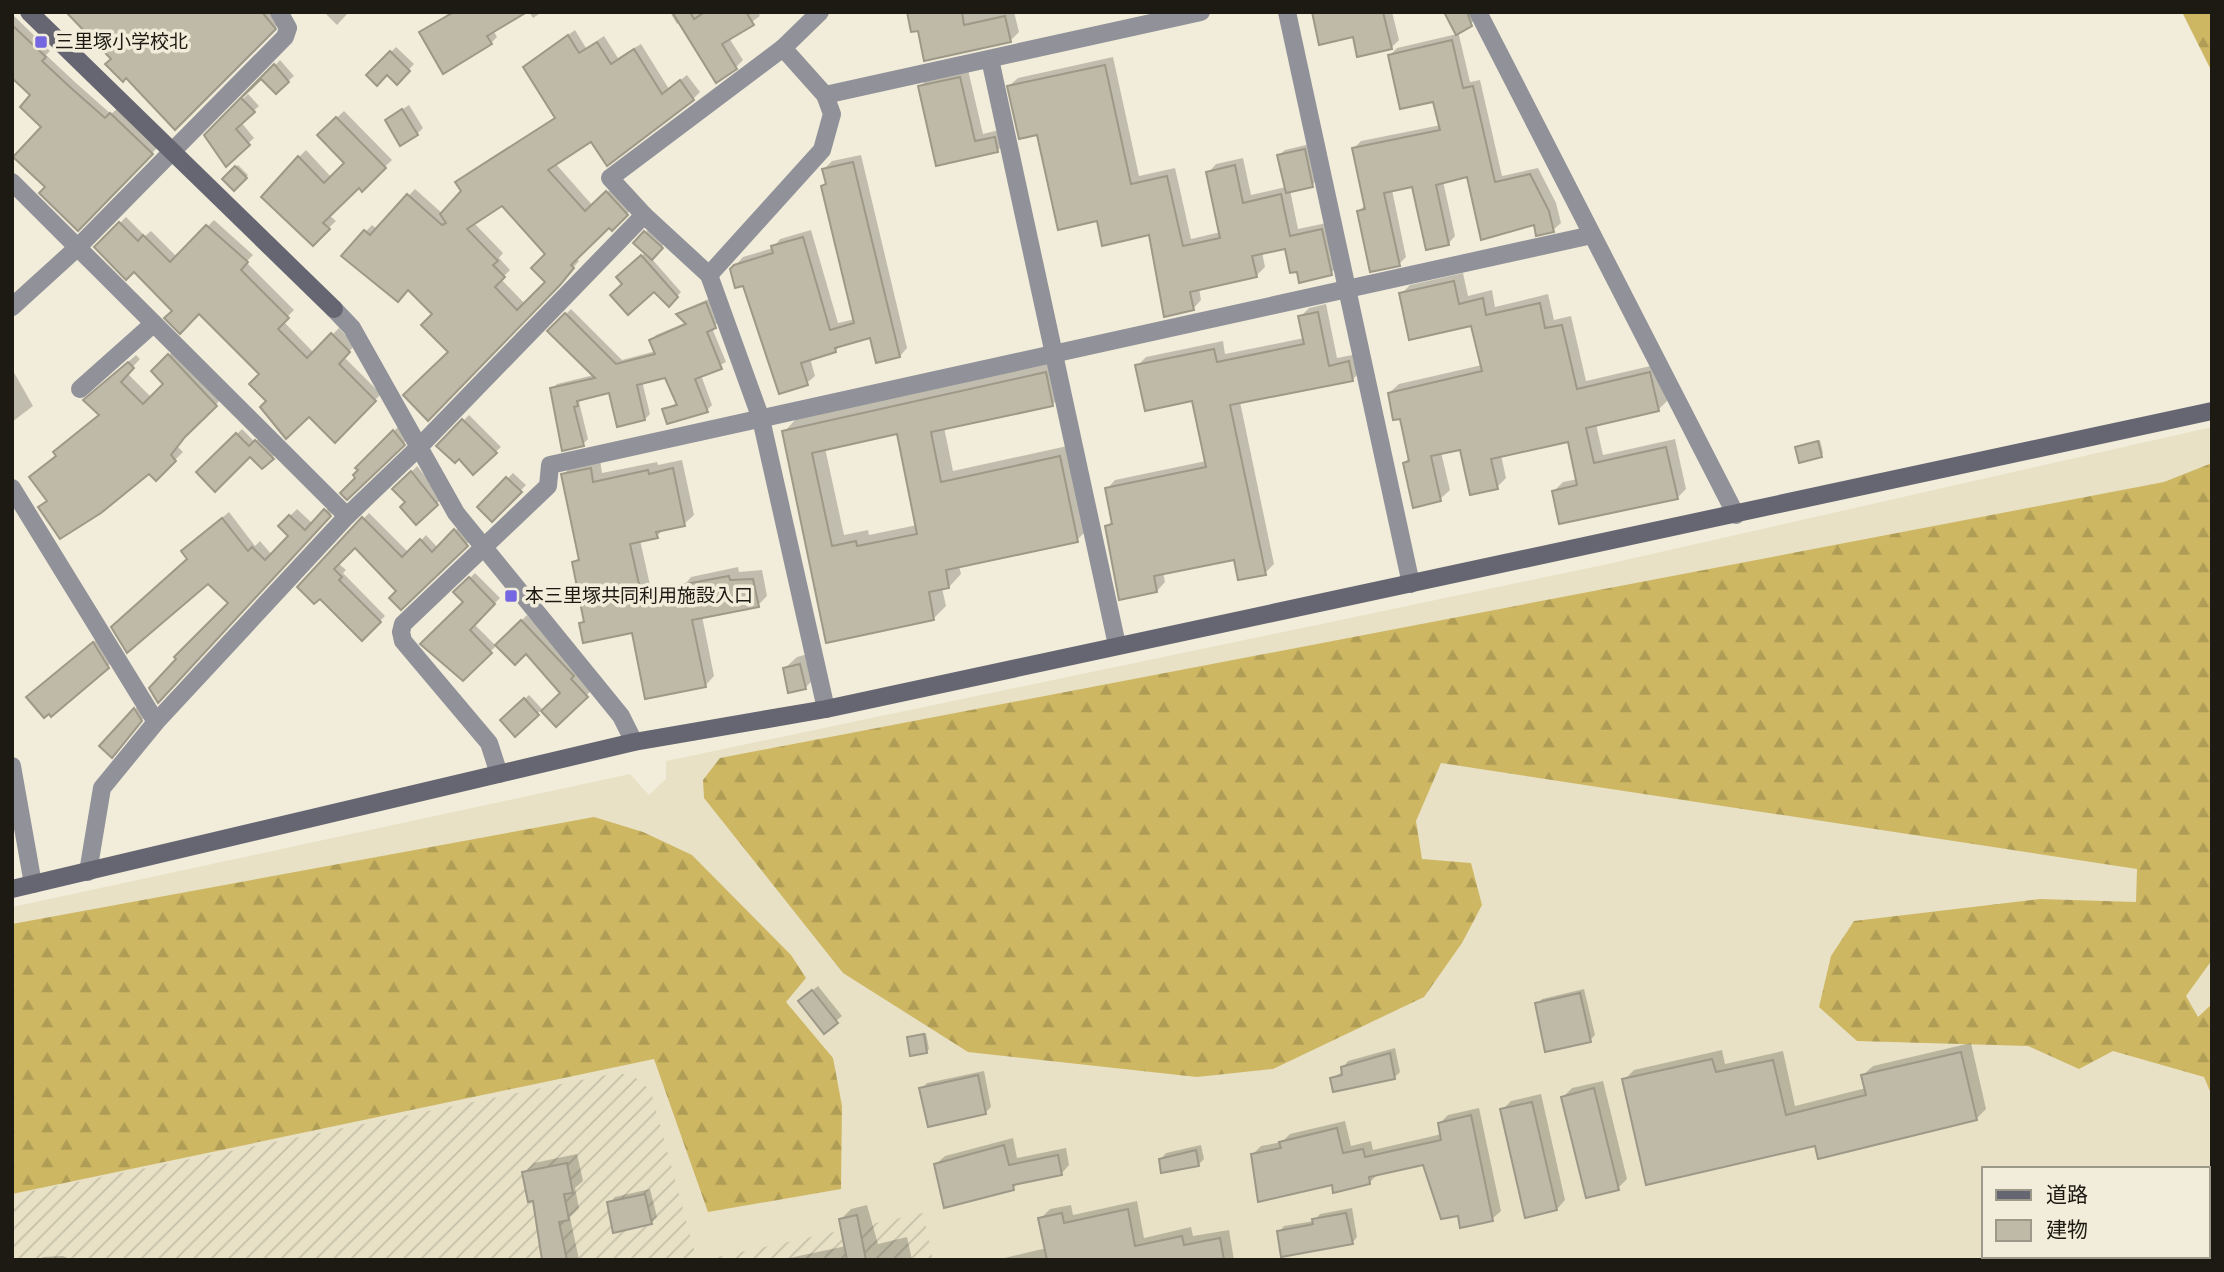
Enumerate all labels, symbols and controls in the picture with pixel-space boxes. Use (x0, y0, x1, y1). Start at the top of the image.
place label: 三里塚小学校北 (55, 31, 188, 53)
marker: 三里塚小学校北 (33, 34, 49, 50)
place label: 本三里塚共同利用施設入口 (525, 585, 753, 607)
marker: 本三里塚共同利用施設入口 (503, 588, 519, 604)
legend (1982, 1167, 2210, 1258)
text: 道路 (2046, 1183, 2088, 1208)
text: 建物 (2046, 1218, 2088, 1243)

